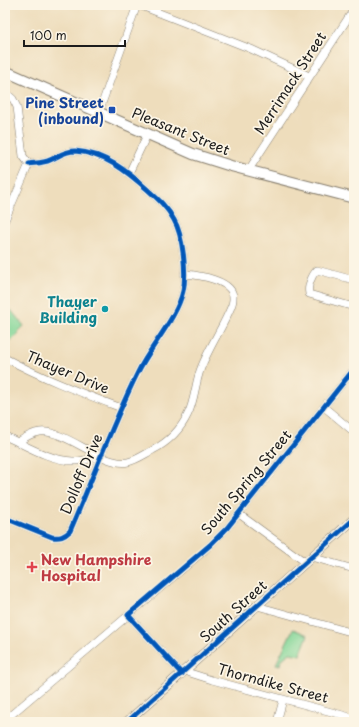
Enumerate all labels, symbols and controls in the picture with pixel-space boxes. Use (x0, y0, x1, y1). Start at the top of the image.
scale bar (24, 22, 125, 48)
text: 100 m (30, 26, 67, 44)
street label: Merrimack Street (249, 27, 331, 138)
place label: Pine Street (inbound) (25, 92, 104, 129)
street label: Pleasant Street (129, 102, 233, 160)
marker: Pine Street (inbound) (107, 105, 117, 115)
place label: Thayer Building (39, 291, 98, 328)
marker: Thayer Building (100, 304, 110, 314)
street label: Thayer Drive (23, 345, 113, 399)
street label: South Spring Street (196, 425, 296, 539)
street label: Dolloff Drive (55, 430, 107, 518)
place label: New Hampshire Hospital (41, 549, 152, 586)
marker: New Hampshire Hospital (26, 561, 38, 573)
street label: South Street (195, 575, 271, 647)
street label: Thorndike Street (215, 658, 331, 708)

